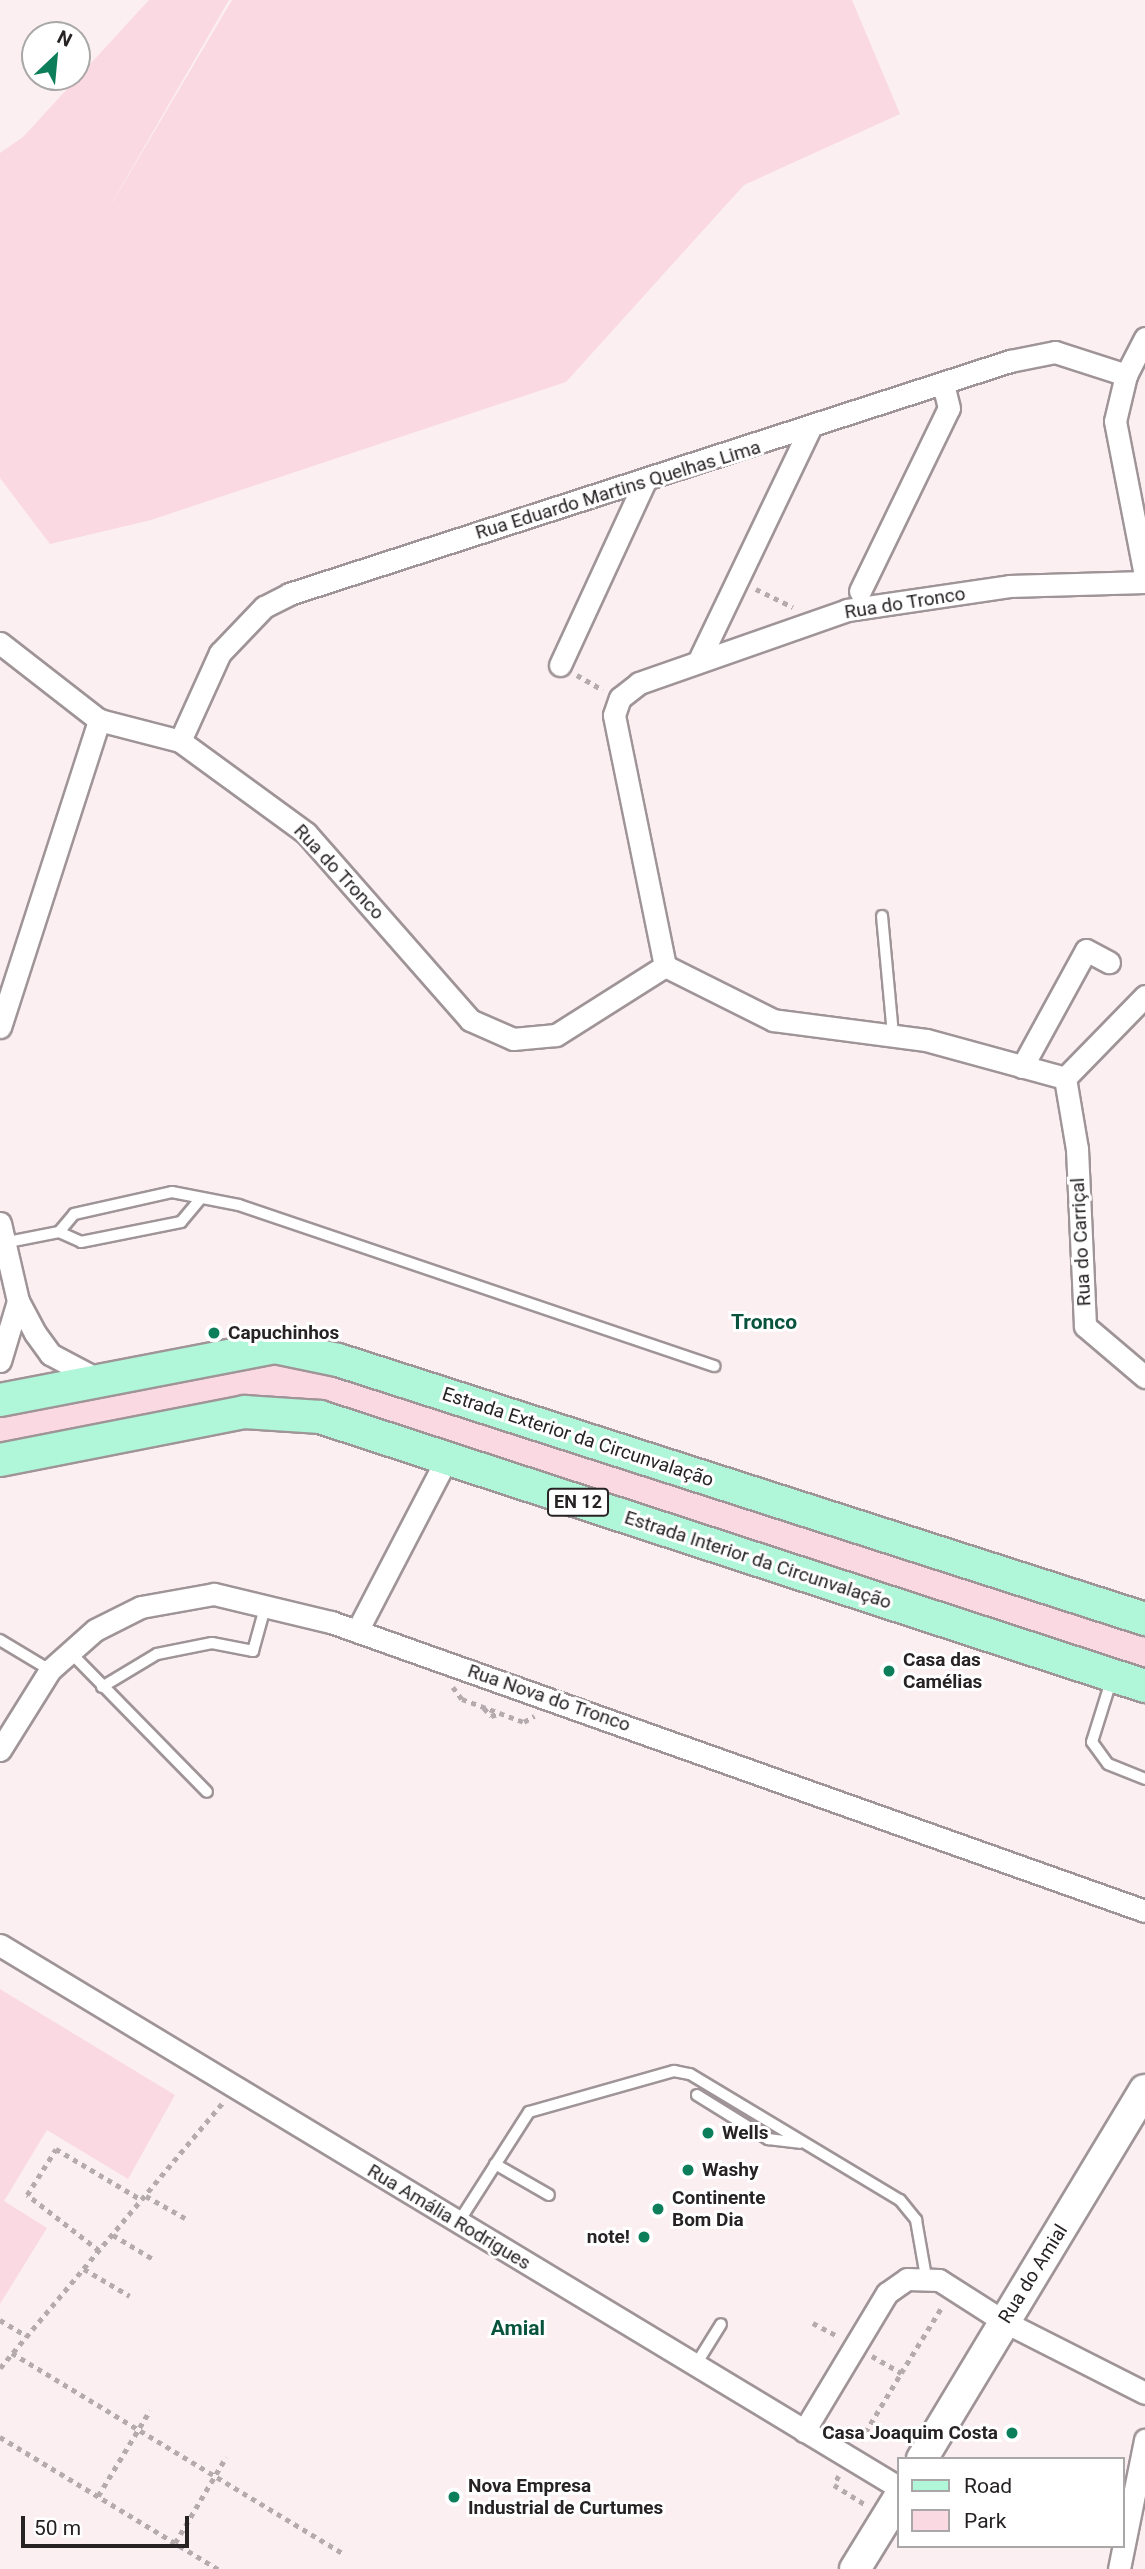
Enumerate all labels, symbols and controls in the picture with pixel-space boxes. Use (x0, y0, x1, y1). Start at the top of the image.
north arrow (21, 21, 91, 91)
text: N (53, 25, 76, 52)
street label: Rua Eduardo Martins Quelhas Lima (473, 436, 763, 544)
street label: Rua do Tronco (843, 582, 967, 624)
street label: Rua do Tronco (289, 819, 389, 925)
street label: Rua do Carriçal (1066, 1177, 1096, 1307)
district label: Tronco (731, 1309, 797, 1335)
place label: Capuchinhos (228, 1322, 339, 1344)
marker: Capuchinhos (206, 1325, 222, 1341)
street label: Estrada Exterior da Circunvalação (439, 1382, 717, 1492)
road number: EN 12 (546, 1488, 610, 1517)
street label: Estrada Interior da Circunvalação (622, 1506, 894, 1614)
place label: Casa das Camélias (903, 1649, 982, 1693)
street label: Rua Nova do Tronco (465, 1659, 633, 1737)
marker: Casa das Camélias (881, 1663, 897, 1679)
place label: Wells (722, 2122, 768, 2144)
marker: Wells (700, 2125, 716, 2141)
street label: Rua Amália Rodrigues (363, 2159, 535, 2275)
place label: Washy (702, 2159, 758, 2181)
marker: Washy (680, 2162, 696, 2178)
place label: Continente Bom Dia (672, 2187, 766, 2231)
marker: Continente Bom Dia (650, 2201, 666, 2217)
street label: Rua do Amial (994, 2220, 1072, 2328)
place label: note! (587, 2226, 630, 2248)
marker: note! (636, 2229, 652, 2245)
district label: Amial (491, 2315, 545, 2341)
place label: Casa Joaquim Costa (822, 2422, 998, 2444)
marker: Casa Joaquim Costa (1004, 2425, 1020, 2441)
legend (897, 2457, 1124, 2548)
text: Road (964, 2474, 1012, 2498)
place label: Nova Empresa Industrial de Curtumes (468, 2475, 663, 2519)
marker: Nova Empresa Industrial de Curtumes (446, 2489, 462, 2505)
scale bar (24, 2502, 192, 2546)
text: Park (964, 2509, 1006, 2533)
text: 50 m (34, 2516, 81, 2540)

